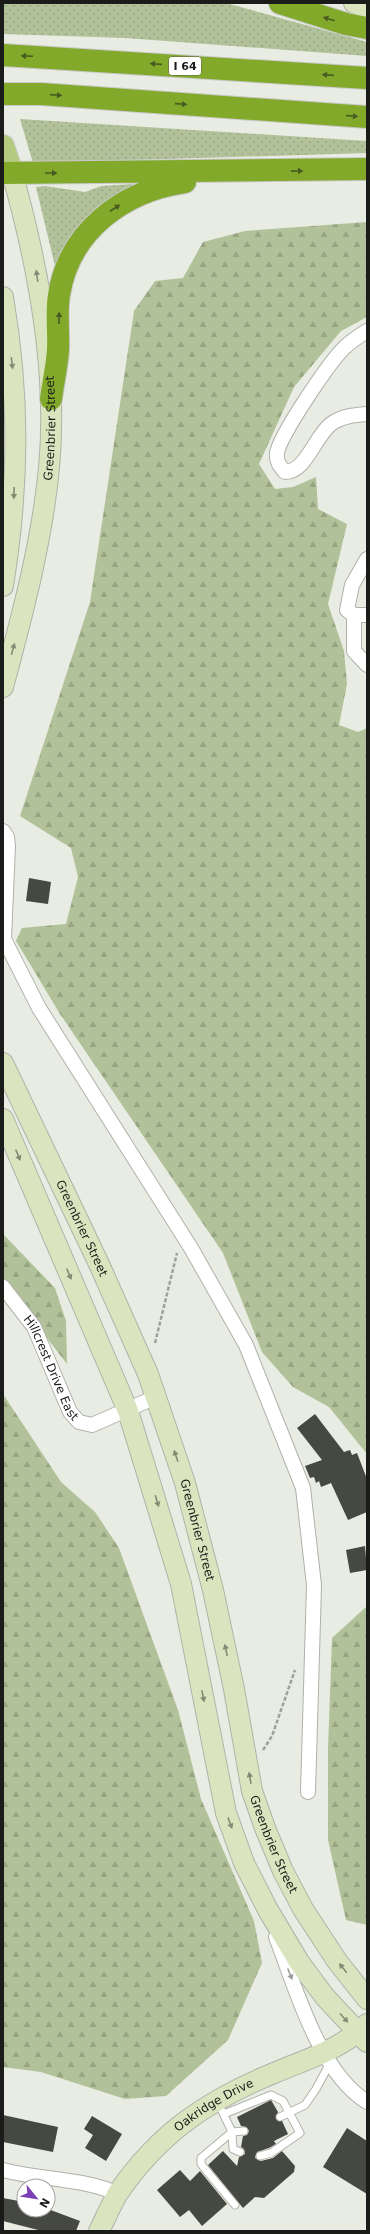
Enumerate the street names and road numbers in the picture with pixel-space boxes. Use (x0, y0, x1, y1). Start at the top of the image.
road number: I 64 (169, 57, 201, 75)
street label: Greenbrier Street (41, 375, 58, 481)
street label: Greenbrier Street (53, 1178, 111, 1279)
street label: Hillcrest Drive East (21, 1313, 82, 1424)
street label: Greenbrier Street (177, 1478, 217, 1583)
street label: Greenbrier Street (247, 1793, 300, 1896)
street label: Oakridge Drive (171, 2076, 256, 2135)

